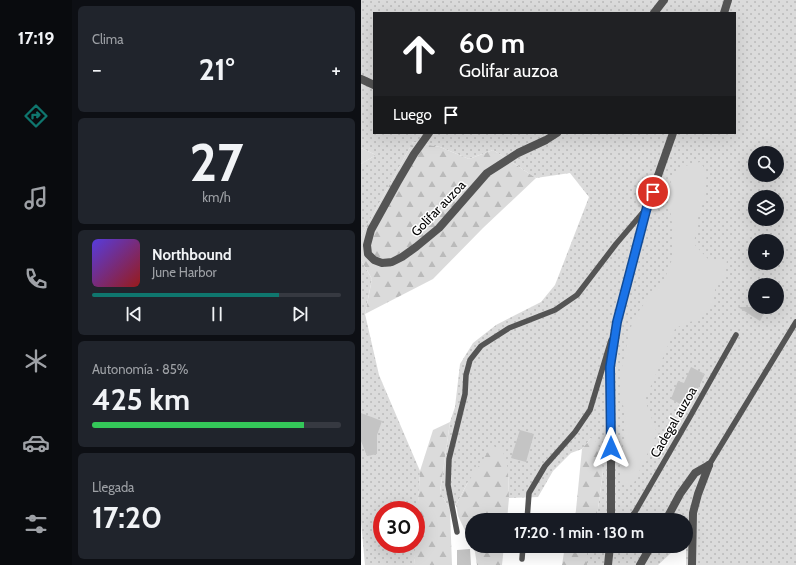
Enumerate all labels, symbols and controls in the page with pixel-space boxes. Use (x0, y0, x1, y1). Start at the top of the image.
text: 60 m (459, 26, 525, 60)
text: 17:19 (18, 27, 54, 49)
icon: ahead (393, 28, 445, 80)
text: Clima (92, 31, 123, 47)
text: 21° (199, 51, 234, 88)
text: − (92, 56, 102, 83)
text: + (331, 56, 341, 83)
text: Golifar auzoa (459, 60, 558, 82)
icon: directions (22, 102, 50, 130)
icon: arrive (440, 104, 462, 126)
text: Luego (393, 106, 432, 124)
text: 27 (189, 131, 244, 194)
map controls (748, 146, 784, 314)
button: search (748, 146, 784, 182)
pin (636, 175, 670, 209)
street label: Golifar auzoa (407, 176, 469, 239)
icon: arrive (642, 181, 664, 203)
icon: music (22, 184, 50, 212)
text: km/h (202, 189, 231, 205)
button: layers (748, 190, 784, 226)
button: + (748, 234, 784, 270)
text: Northbound (152, 246, 232, 264)
text: June Harbor (152, 264, 217, 280)
icon: phone (22, 265, 50, 293)
button: − (748, 278, 784, 314)
icon: previous (123, 303, 145, 325)
icon: pause (206, 303, 228, 325)
icon: next (289, 303, 311, 325)
icon: climate (22, 347, 50, 375)
text: Autonomía · 85% (92, 361, 189, 377)
text: 425 km (92, 381, 190, 418)
street label: Cadegal auzoa (646, 383, 700, 460)
position arrow (590, 427, 632, 469)
icon: car (22, 429, 50, 457)
text: Llegada (92, 479, 134, 495)
text: 17:20 (92, 499, 162, 536)
speed limit sign: 30 (373, 501, 425, 553)
icon: filters (22, 510, 50, 538)
text: 17:20 · 1 min · 130 m (514, 524, 644, 542)

